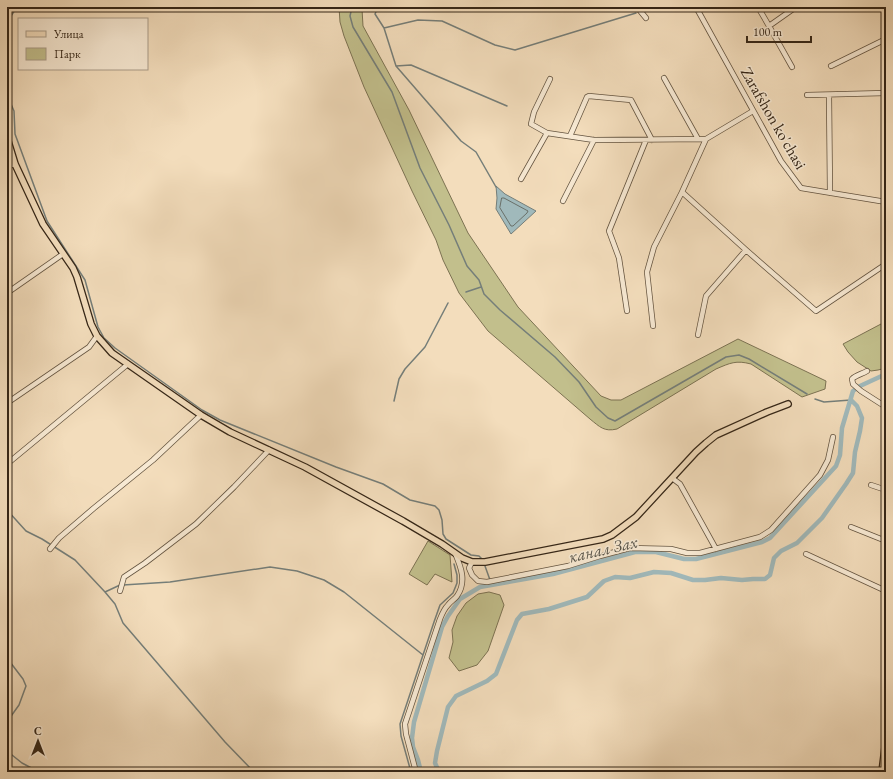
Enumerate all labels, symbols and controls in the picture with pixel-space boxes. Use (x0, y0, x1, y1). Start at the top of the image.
legend (18, 18, 148, 70)
scale bar (747, 18, 811, 44)
text: 100 m (753, 24, 783, 40)
text: Улица (53, 26, 84, 42)
text: Парк (54, 46, 81, 62)
street label: Zarafshon ko'chasi (736, 63, 811, 173)
water label: канал Зах (567, 530, 640, 568)
north arrow (18, 721, 58, 761)
text: С (34, 724, 42, 738)

